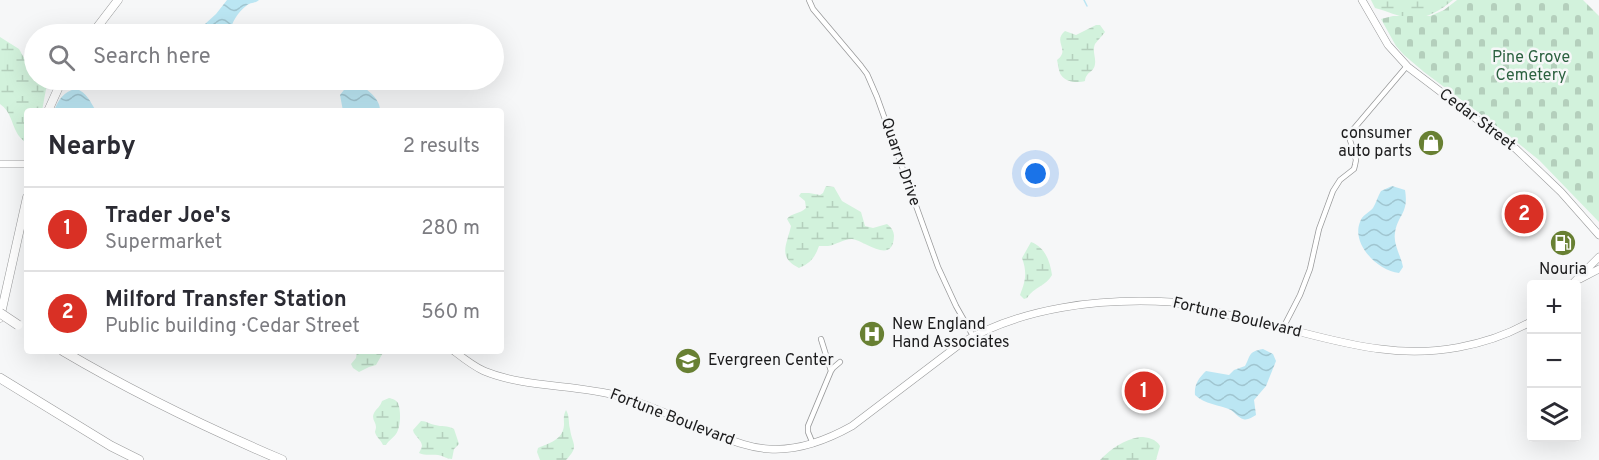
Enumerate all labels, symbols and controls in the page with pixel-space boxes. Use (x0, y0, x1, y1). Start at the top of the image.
search box (24, 24, 504, 90)
icon: search (45, 41, 78, 74)
text: Search here (93, 44, 211, 71)
park label: Pine Grove Cemetery (1492, 48, 1570, 86)
street label: Cedar Street (1435, 85, 1519, 155)
street label: Quarry Drive (876, 115, 924, 209)
place label: consumer auto parts (1338, 124, 1412, 162)
shop icon: consumer auto parts (1416, 128, 1446, 158)
text: Nearby (48, 131, 136, 164)
text: 2 results (403, 134, 480, 160)
your location (1021, 159, 1050, 188)
pin: 2 (1504, 192, 1544, 236)
text: Trader Joe's (105, 203, 231, 230)
text: 1 (64, 216, 72, 242)
text: 280 m (421, 216, 480, 242)
fuel station icon: Nouria (1548, 228, 1578, 258)
text: Supermarket (105, 230, 222, 256)
place label: Nouria (1539, 260, 1587, 280)
map controls (1527, 280, 1581, 442)
button: + (1527, 280, 1581, 334)
text: Milford Transfer Station (105, 287, 347, 314)
street label: Fortune Boulevard (1171, 293, 1303, 343)
text: 2 (61, 300, 74, 326)
text: 560 m (421, 300, 480, 326)
text: Public building · Cedar Street (105, 314, 360, 340)
place label: New England Hand Associates (892, 315, 1010, 353)
hospital icon: New England Hand Associates (857, 319, 887, 349)
button: − (1527, 334, 1581, 388)
school or university icon: Evergreen Center (673, 346, 703, 376)
place label: Evergreen Center (708, 351, 834, 371)
pin: 1 (1124, 368, 1164, 414)
street label: Fortune Boulevard (607, 385, 737, 451)
button: layers (1527, 388, 1581, 442)

